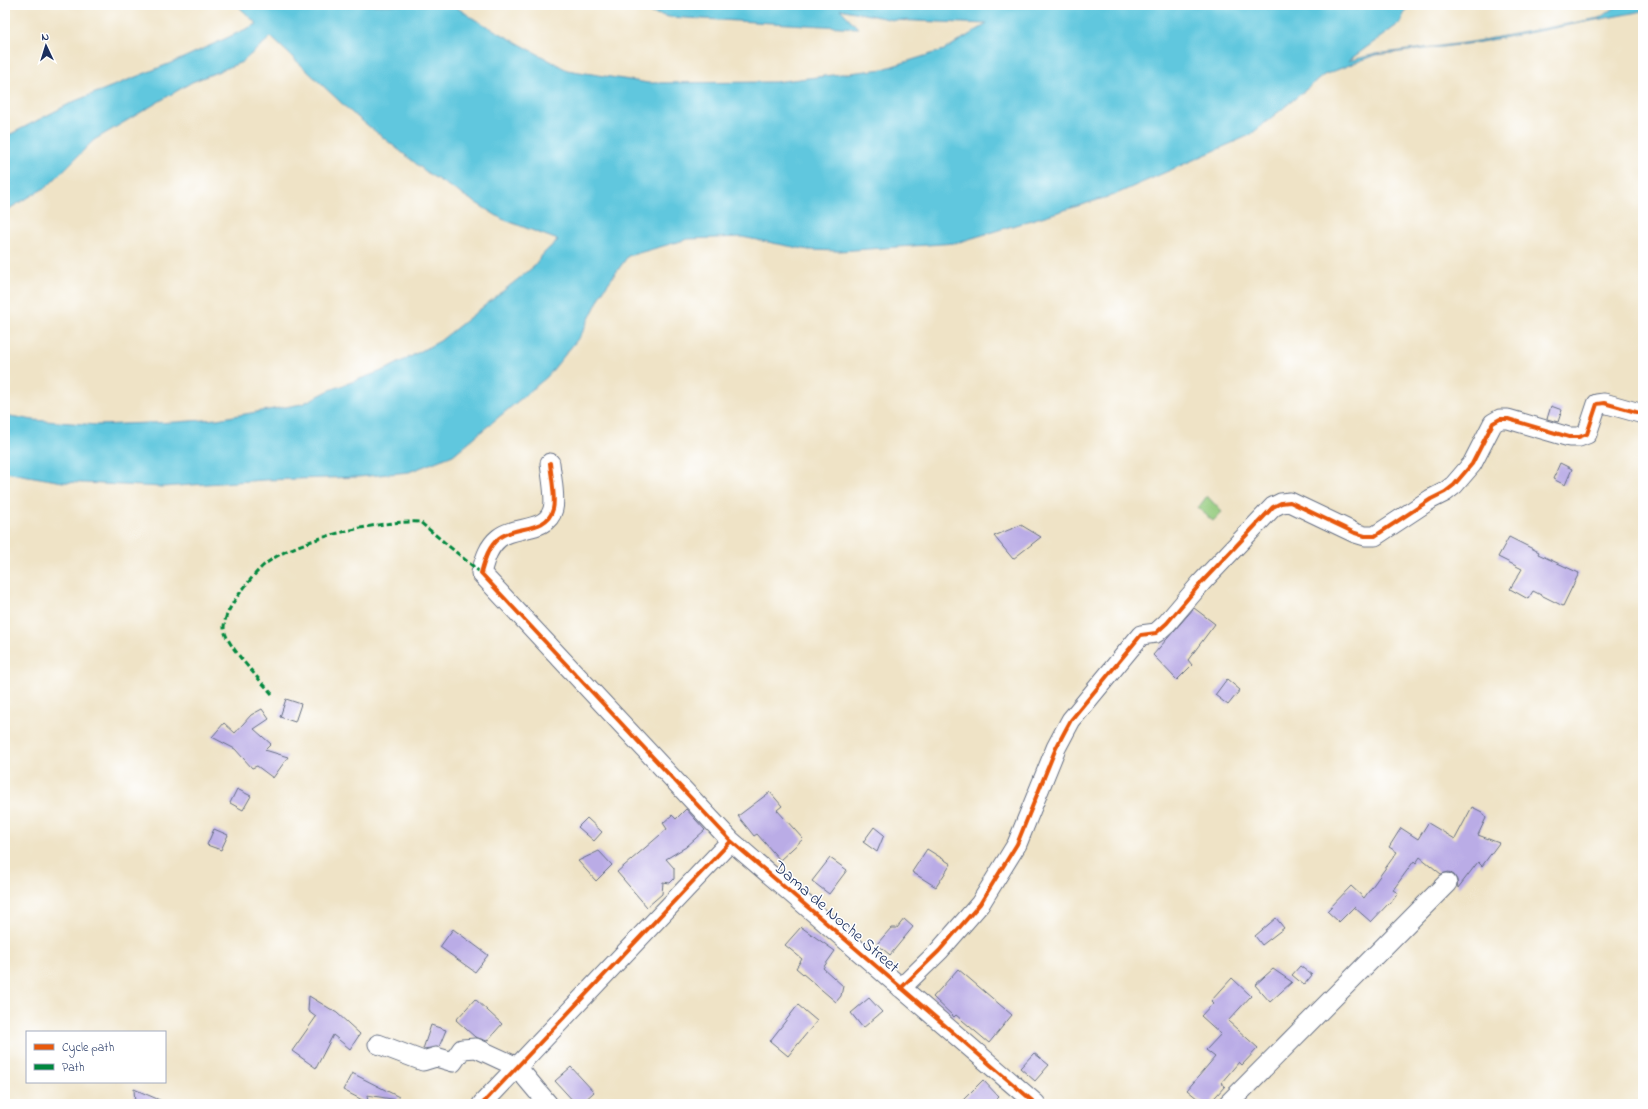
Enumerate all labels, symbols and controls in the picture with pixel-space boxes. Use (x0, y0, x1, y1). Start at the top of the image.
north arrow (26, 26, 66, 66)
text: N (41, 29, 50, 45)
street label: Dama de Noche Street (767, 854, 905, 979)
legend (26, 1031, 166, 1083)
text: Cycle path (62, 1039, 114, 1058)
text: Path (62, 1059, 85, 1077)

